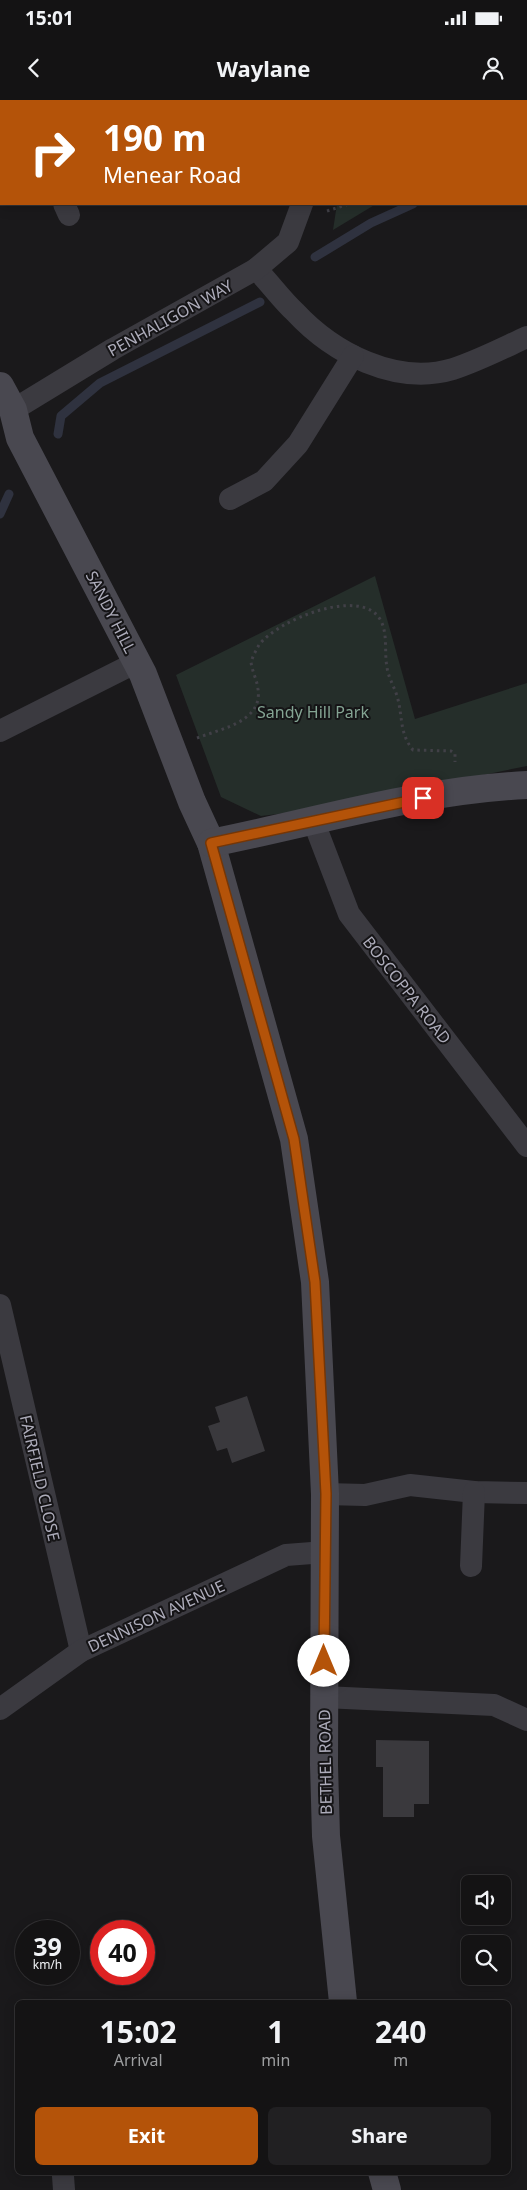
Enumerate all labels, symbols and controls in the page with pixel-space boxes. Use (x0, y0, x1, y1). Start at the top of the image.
text: 15:01 (25, 5, 74, 31)
text: Waylane (217, 53, 310, 83)
icon: back (20, 54, 48, 82)
icon: person (479, 54, 507, 82)
text: 190 m (103, 114, 206, 161)
icon: right (20, 120, 85, 185)
text: Menear Road (103, 159, 241, 189)
street label: PENHALIGON WAY (104, 274, 237, 361)
street label: SANDY HILL (81, 567, 141, 657)
park label: Sandy Hill Park (257, 701, 369, 723)
pin (402, 777, 444, 819)
icon: arrive (409, 784, 437, 812)
street label: BOSCOPPA ROAD (358, 932, 456, 1048)
street label: FAIRFIELD CLOSE (15, 1413, 65, 1543)
street label: DENNISON AVENUE (84, 1575, 228, 1657)
position arrow (297, 1634, 349, 1686)
street label: BETHEL ROAD (313, 1709, 337, 1815)
map controls (461, 1875, 511, 1985)
button: sound (461, 1875, 511, 1925)
speed limit sign: 40 (90, 1920, 155, 1985)
text: 39 (33, 1929, 62, 1963)
button: search (461, 1935, 511, 1985)
text: km/h (33, 1956, 62, 1973)
text: 15:02 (100, 2011, 177, 2052)
text: 1 (267, 2011, 284, 2052)
text: 240 (375, 2011, 426, 2052)
text: Arrival (114, 2049, 163, 2071)
text: min (261, 2049, 290, 2071)
text: m (393, 2049, 408, 2071)
button: Exit (35, 2107, 258, 2165)
button: Share (268, 2107, 491, 2165)

